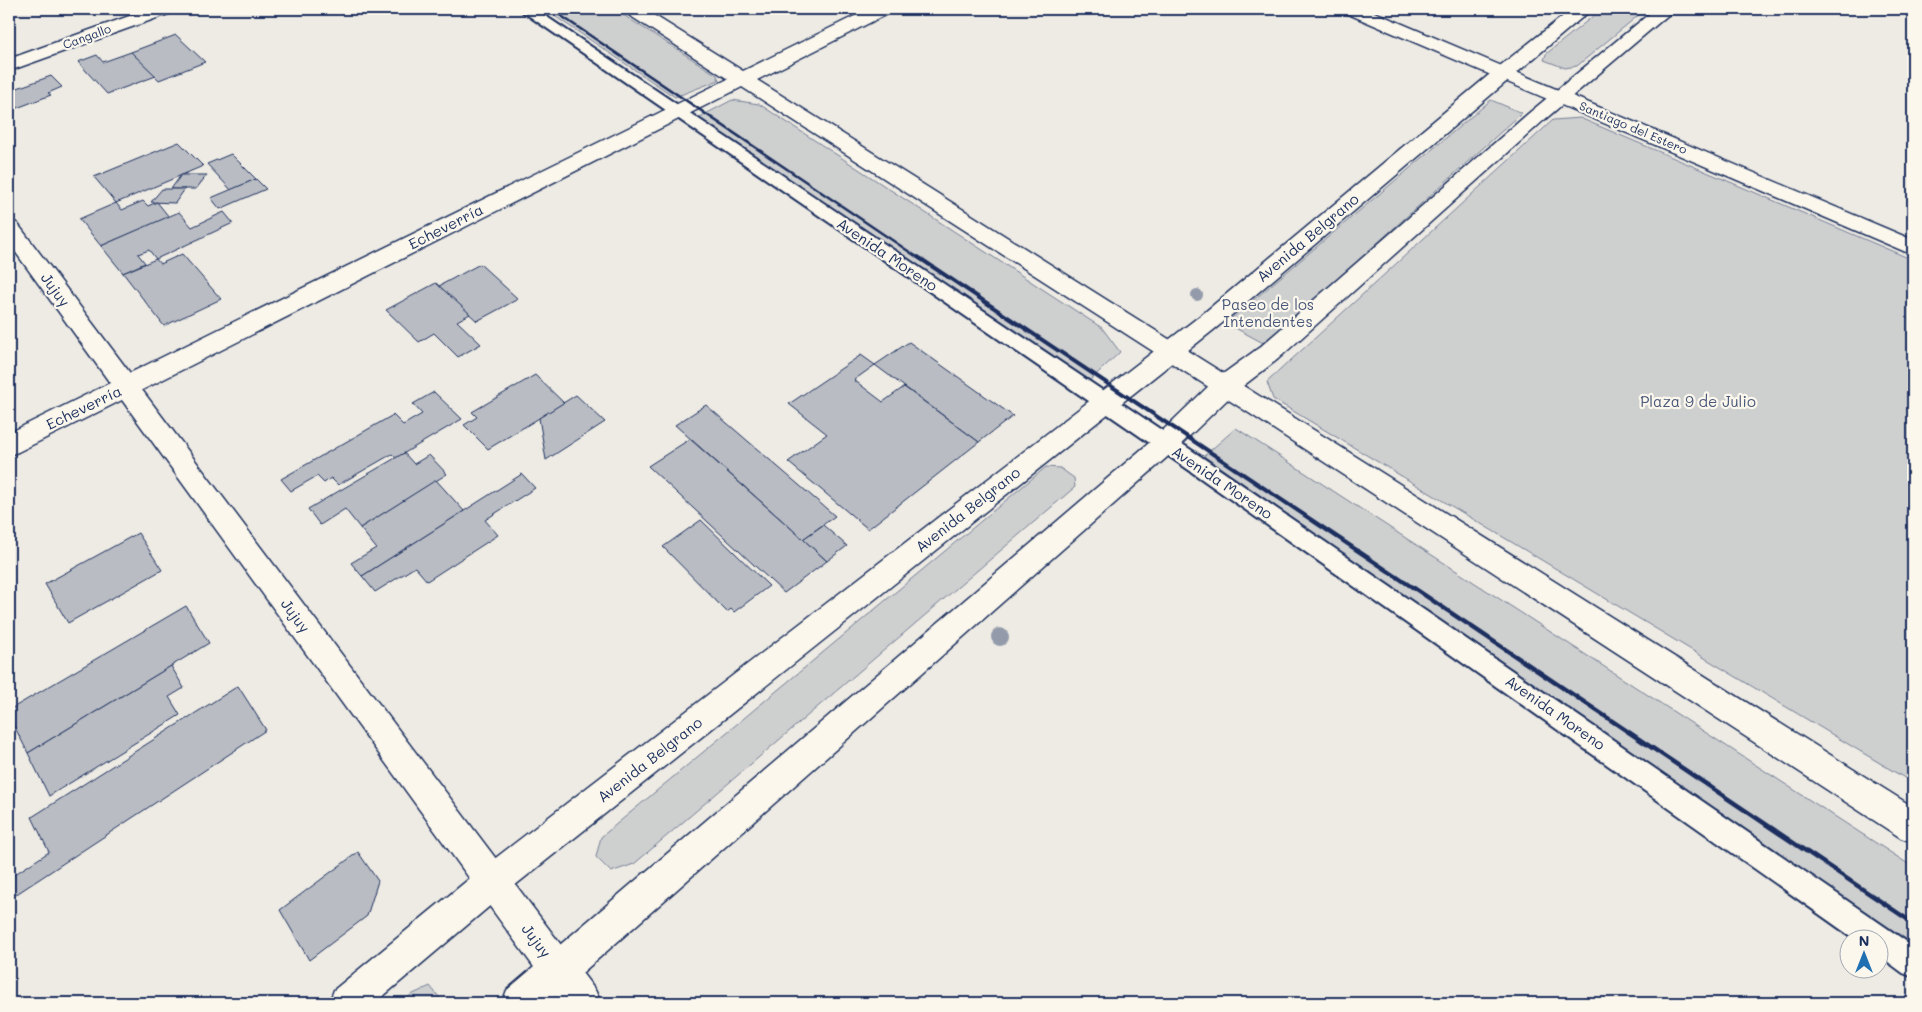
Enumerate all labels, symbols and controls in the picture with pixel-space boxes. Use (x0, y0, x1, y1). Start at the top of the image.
street label: Cangallo (60, 20, 113, 52)
street label: Santiago del Estero (1577, 97, 1690, 157)
street label: Avenida Belgrano (1252, 188, 1363, 286)
street label: Echeverría (405, 199, 486, 254)
street label: Avenida Moreno (833, 213, 942, 295)
street label: Jujuy (37, 268, 75, 311)
park label: Paseo de los Intendentes (1222, 294, 1314, 331)
street label: Echeverría (43, 380, 125, 434)
park label: Plaza 9 de Julio (1640, 391, 1756, 411)
street label: Avenida Moreno (1168, 441, 1277, 523)
street label: Avenida Belgrano (911, 462, 1024, 556)
street label: Jujuy (277, 594, 315, 637)
street label: Avenida Moreno (1502, 670, 1610, 754)
street label: Avenida Belgrano (593, 712, 706, 806)
street label: Jujuy (518, 919, 556, 962)
north arrow (1840, 930, 1890, 980)
text: N (1859, 931, 1869, 950)

